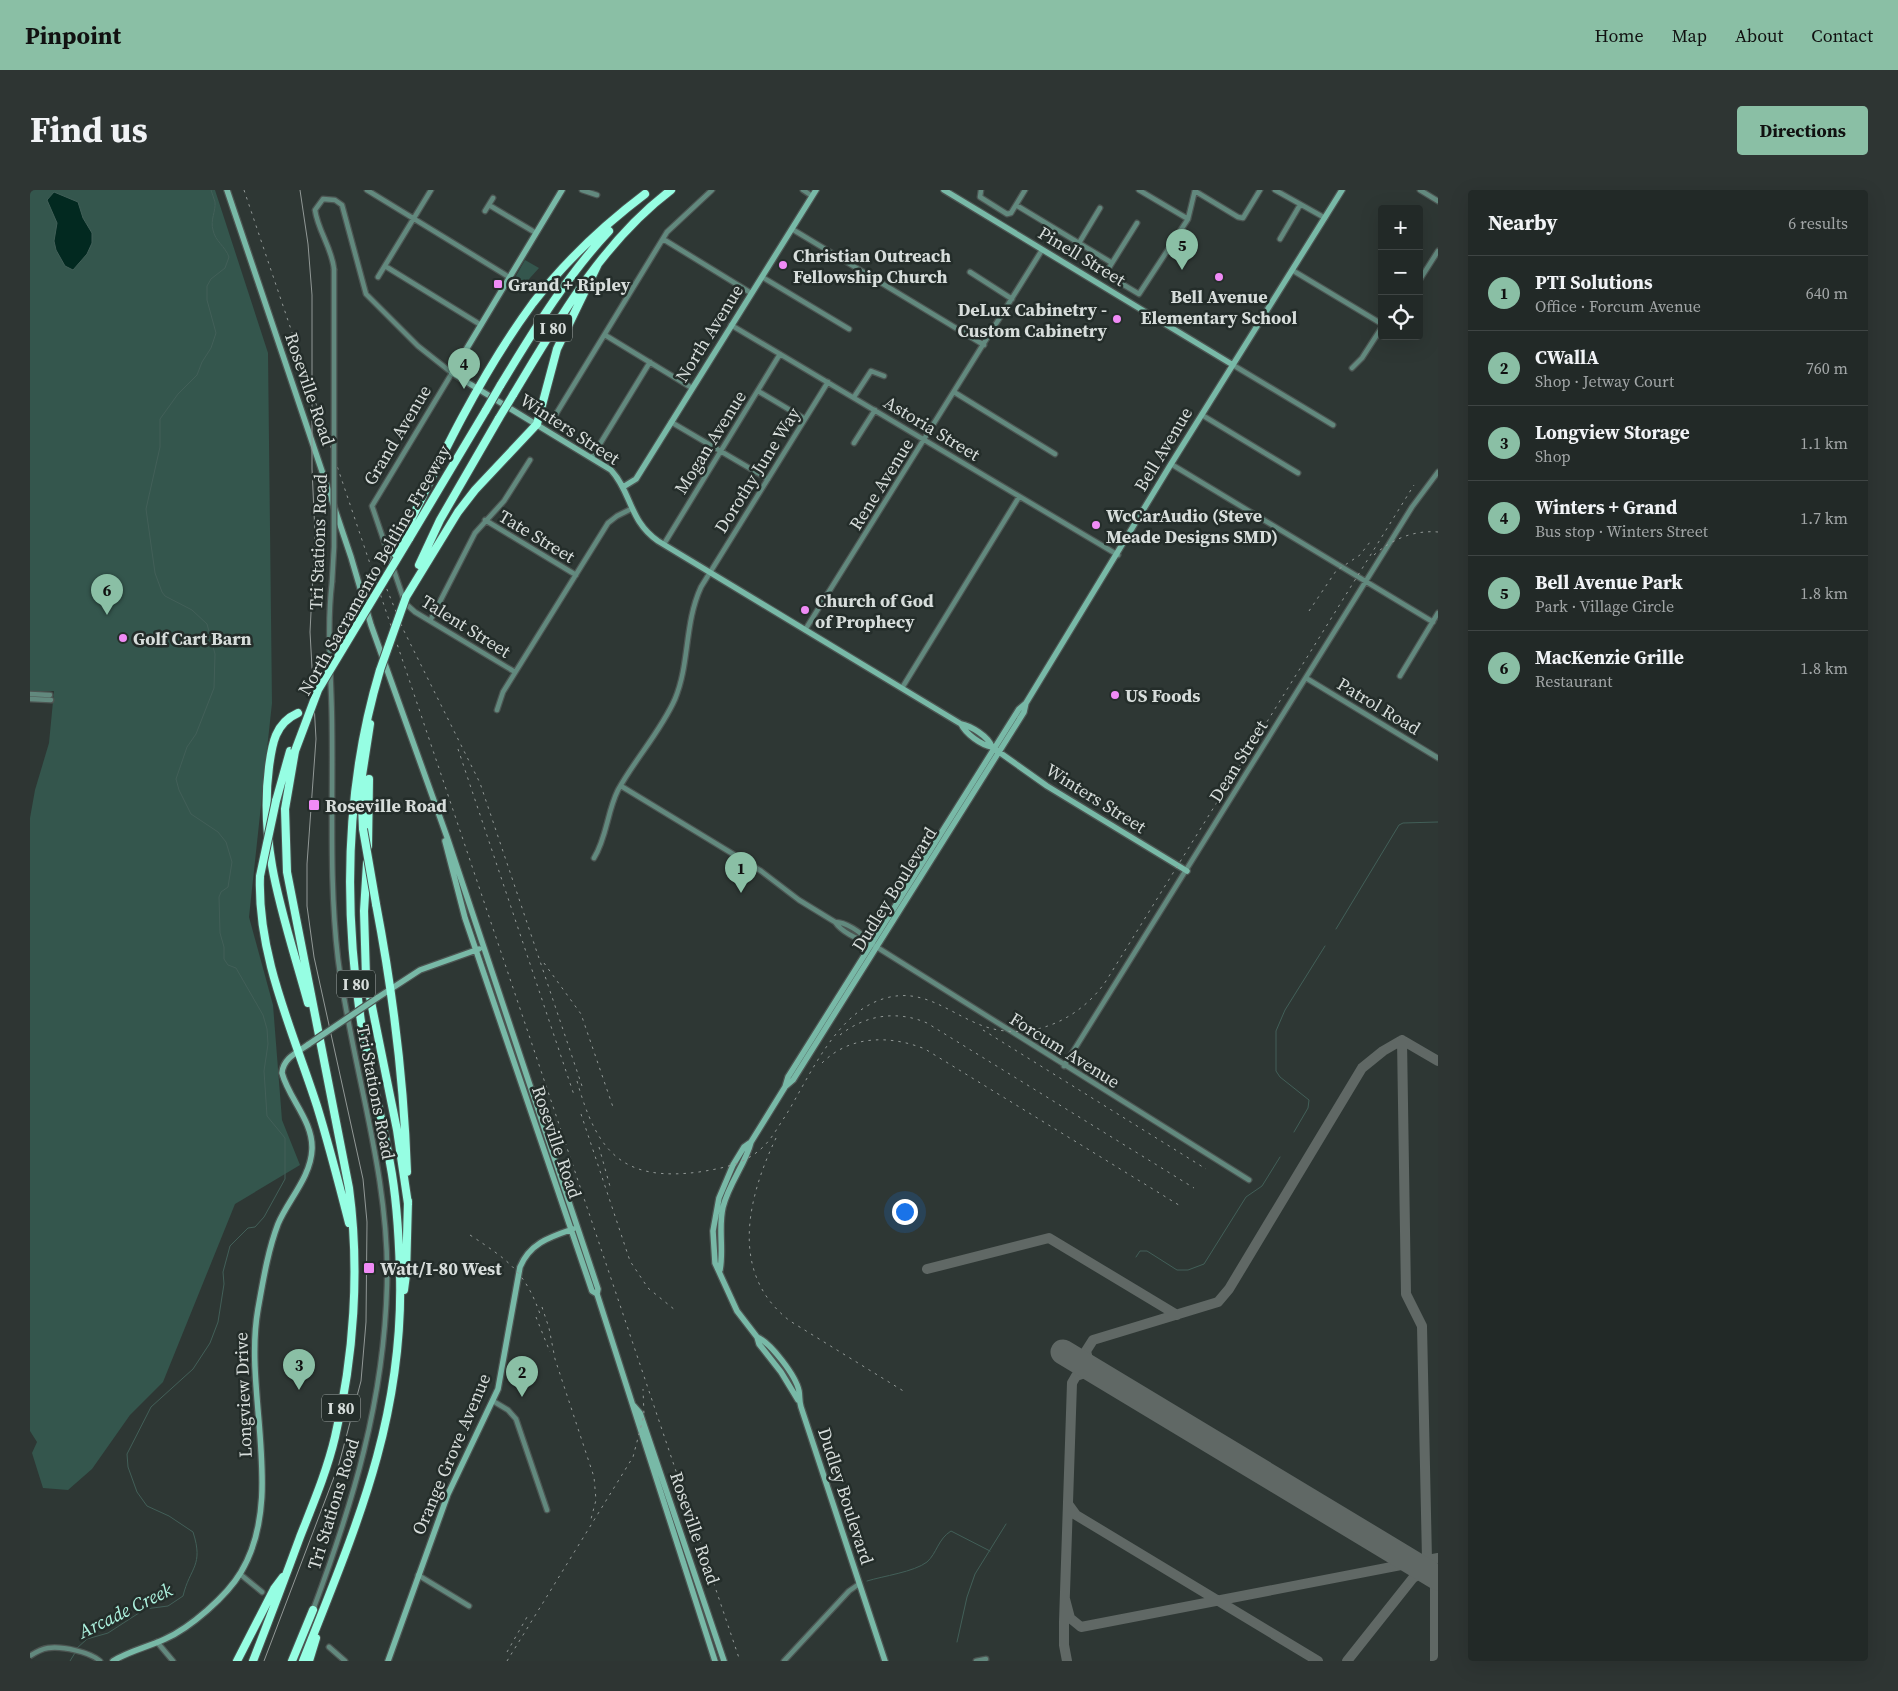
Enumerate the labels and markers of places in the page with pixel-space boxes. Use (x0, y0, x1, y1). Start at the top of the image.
pin: 5 (1166, 229, 1198, 270)
place label: Christian Outreach Fellowship Church (793, 243, 951, 289)
marker: Christian Outreach Fellowship Church (777, 259, 789, 271)
marker: Bell Avenue Elementary School (1213, 271, 1225, 283)
place label: Grand + Ripley (508, 272, 631, 297)
marker: Grand + Ripley (492, 278, 504, 290)
place label: Bell Avenue Elementary School (1141, 284, 1297, 330)
place label: DeLux Cabinetry - Custom Cabinetry (958, 297, 1107, 343)
marker: DeLux Cabinetry - Custom Cabinetry (1111, 313, 1123, 325)
pin: 4 (448, 348, 480, 389)
place label: WcCarAudio (Steve Meade Designs SMD) (1106, 503, 1278, 549)
marker: WcCarAudio (Steve Meade Designs SMD) (1090, 519, 1102, 531)
pin: 6 (91, 574, 123, 615)
place label: Church of God of Prophecy (815, 588, 934, 634)
marker: Church of God of Prophecy (799, 604, 811, 616)
place label: Golf Cart Barn (133, 626, 252, 651)
marker: Golf Cart Barn (117, 632, 129, 644)
place label: US Foods (1125, 683, 1200, 708)
marker: US Foods (1109, 689, 1121, 701)
place label: Roseville Road (325, 793, 447, 818)
marker: Roseville Road (307, 798, 321, 812)
pin: 1 (725, 852, 757, 893)
place label: Watt/I-80 West (380, 1256, 502, 1281)
marker: Watt/I-80 West (362, 1261, 376, 1275)
pin: 3 (283, 1349, 315, 1390)
pin: 2 (506, 1356, 538, 1397)

